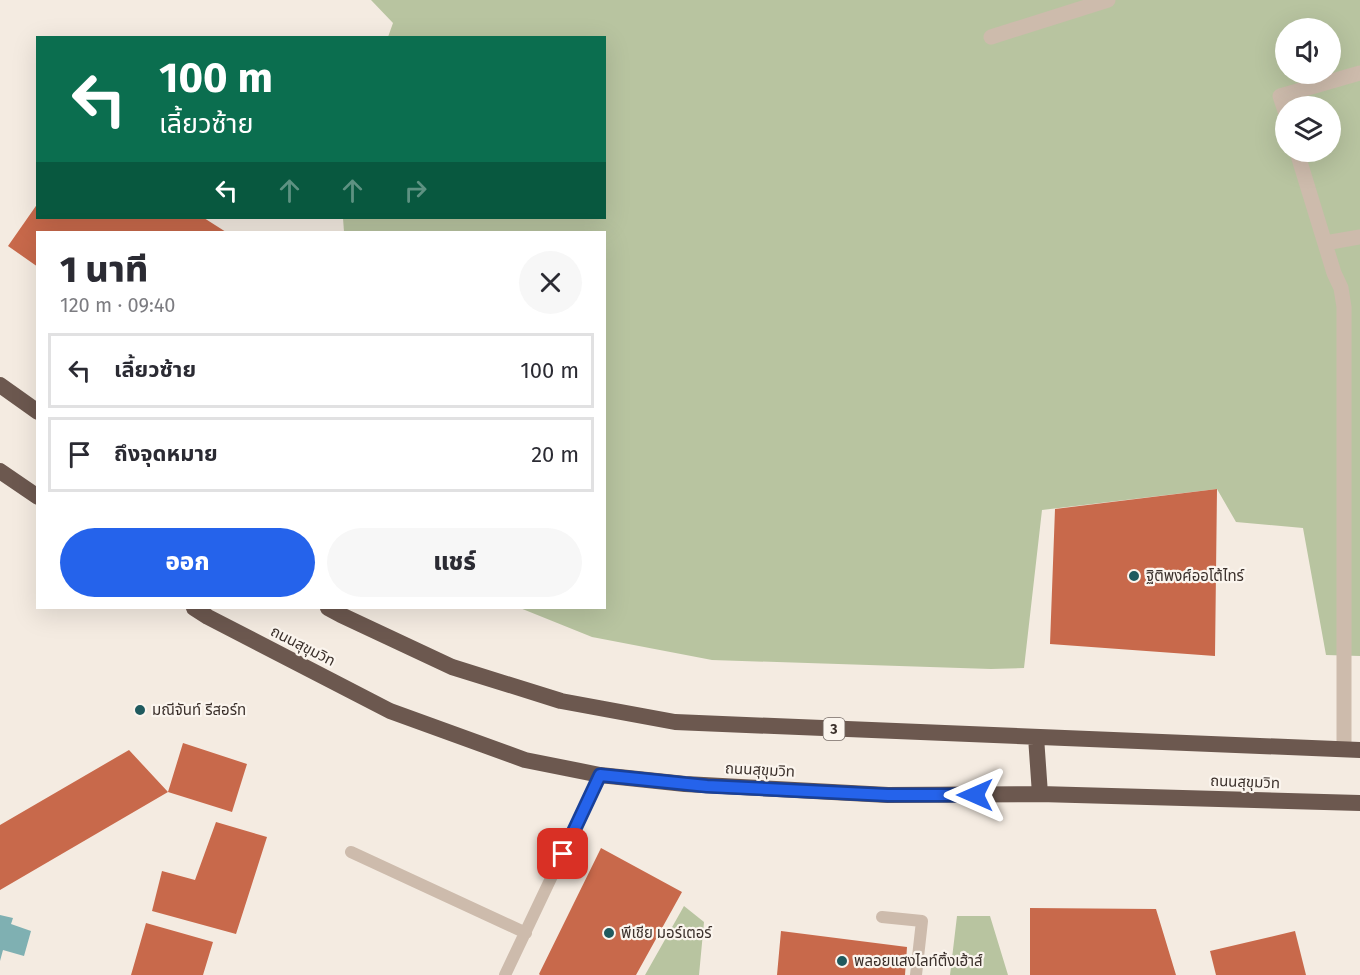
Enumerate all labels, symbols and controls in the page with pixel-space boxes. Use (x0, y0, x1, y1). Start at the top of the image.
map controls (1275, 18, 1341, 162)
button: sound (1275, 18, 1341, 84)
text: 100 m (159, 53, 273, 103)
icon: left (60, 60, 138, 138)
button: layers (1275, 96, 1341, 162)
text: เลี้ยวซ้าย (159, 108, 253, 140)
icon: left (210, 174, 243, 207)
icon: ahead (273, 174, 306, 207)
icon: ahead (336, 174, 369, 207)
icon: right (399, 174, 432, 207)
text: 1 นาที (60, 248, 148, 292)
button: close (519, 251, 582, 314)
text: 120 m · 09:40 (60, 293, 176, 317)
icon: left (63, 354, 96, 387)
text: เลี้ยวซ้าย (114, 356, 196, 383)
text: 100 m (520, 357, 579, 384)
icon: arrive (63, 438, 96, 471)
text: ถึงจุดหมาย (114, 440, 218, 467)
text: 20 m (531, 441, 579, 468)
button: ออก (60, 528, 315, 597)
button: แชร์ (327, 528, 582, 597)
place label: ฐิติพงศ์ออโต้ไทร์ (1146, 567, 1245, 585)
marker: ฐิติพงศ์ออโต้ไทร์ (1127, 569, 1141, 583)
street label: ถนนสุขุมวิท (268, 622, 338, 670)
place label: มณีจันท์ รีสอร์ท (152, 701, 246, 719)
marker: มณีจันท์ รีสอร์ท (133, 703, 147, 717)
road number: 3 (824, 718, 844, 740)
street label: ถนนสุขุมวิท (725, 759, 795, 781)
position arrow (943, 763, 1007, 827)
street label: ถนนสุขุมวิท (1210, 772, 1280, 792)
pin (537, 828, 588, 879)
icon: arrive (546, 837, 579, 870)
place label: พีเชีย มอร์เตอร์ (621, 924, 712, 942)
marker: พีเชีย มอร์เตอร์ (602, 926, 616, 940)
place label: พลอยแสงไลท์ติ้งเฮ้าส์ (854, 951, 983, 970)
marker: พลอยแสงไลท์ติ้งเฮ้าส์ (835, 954, 849, 968)

